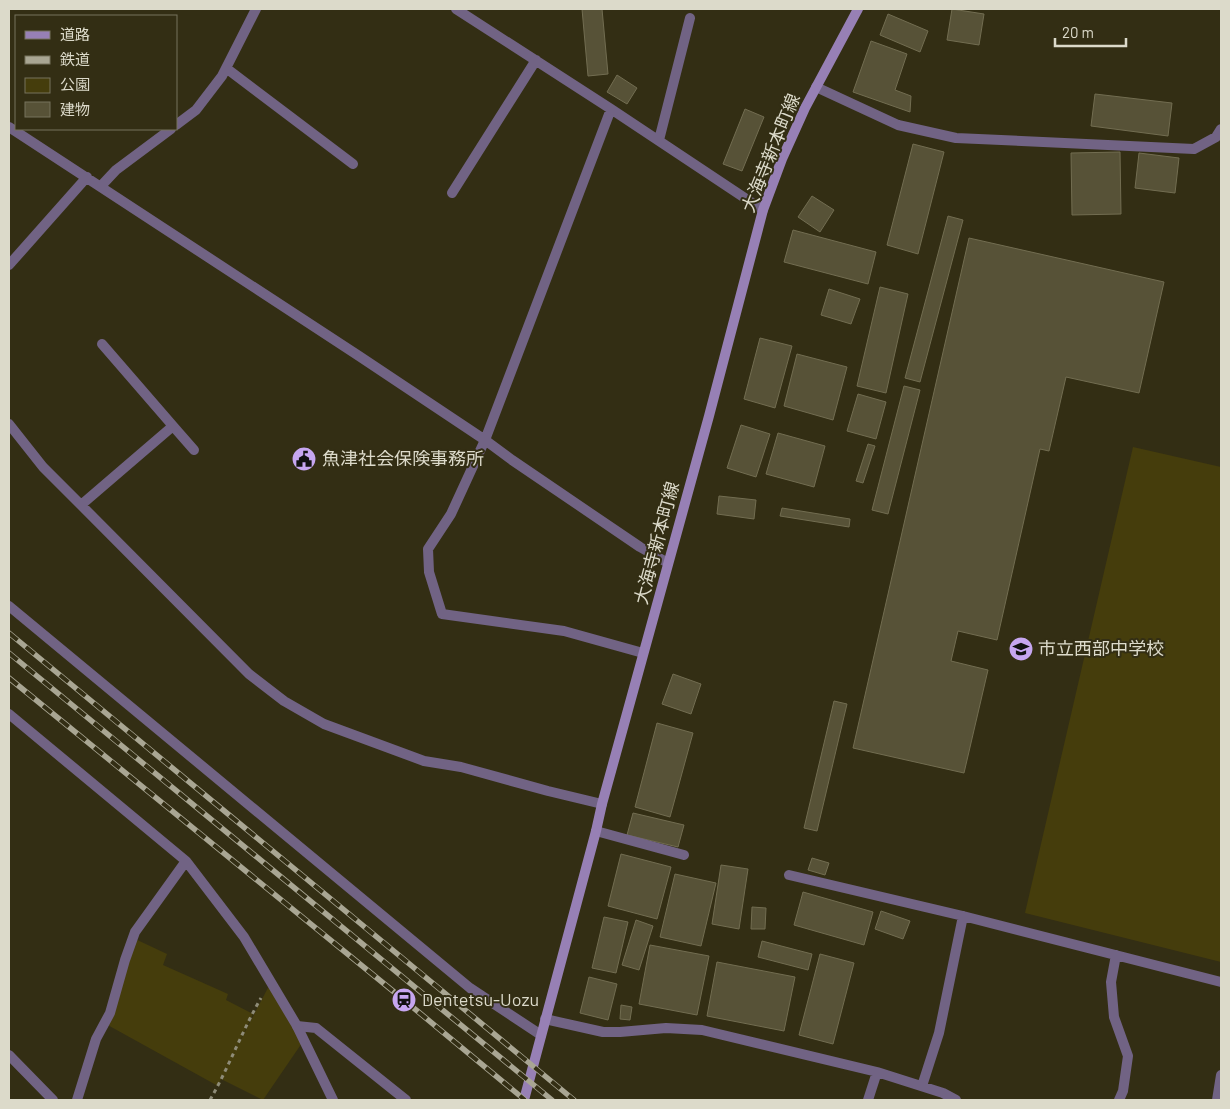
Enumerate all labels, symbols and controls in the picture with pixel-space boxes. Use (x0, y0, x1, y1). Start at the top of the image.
legend (15, 15, 178, 130)
scale bar (1055, 15, 1126, 47)
text: 20 m (1062, 23, 1094, 41)
text: 道路 (60, 25, 90, 43)
text: 鉄道 (60, 50, 90, 68)
text: 公園 (60, 75, 90, 93)
street label: 大海寺新本町線 (736, 90, 804, 215)
text: 建物 (60, 100, 90, 118)
public building icon: 魚津社会保険事務所 (291, 446, 317, 472)
place label: 魚津社会保険事務所 (322, 447, 484, 469)
street label: 大海寺新本町線 (629, 479, 683, 606)
school or university icon: 市立西部中学校 (1008, 636, 1034, 662)
place label: 市立西部中学校 (1038, 637, 1164, 659)
station icon: Dentetsu-Uozu (391, 987, 417, 1013)
place label: Dentetsu-Uozu (422, 988, 539, 1010)

